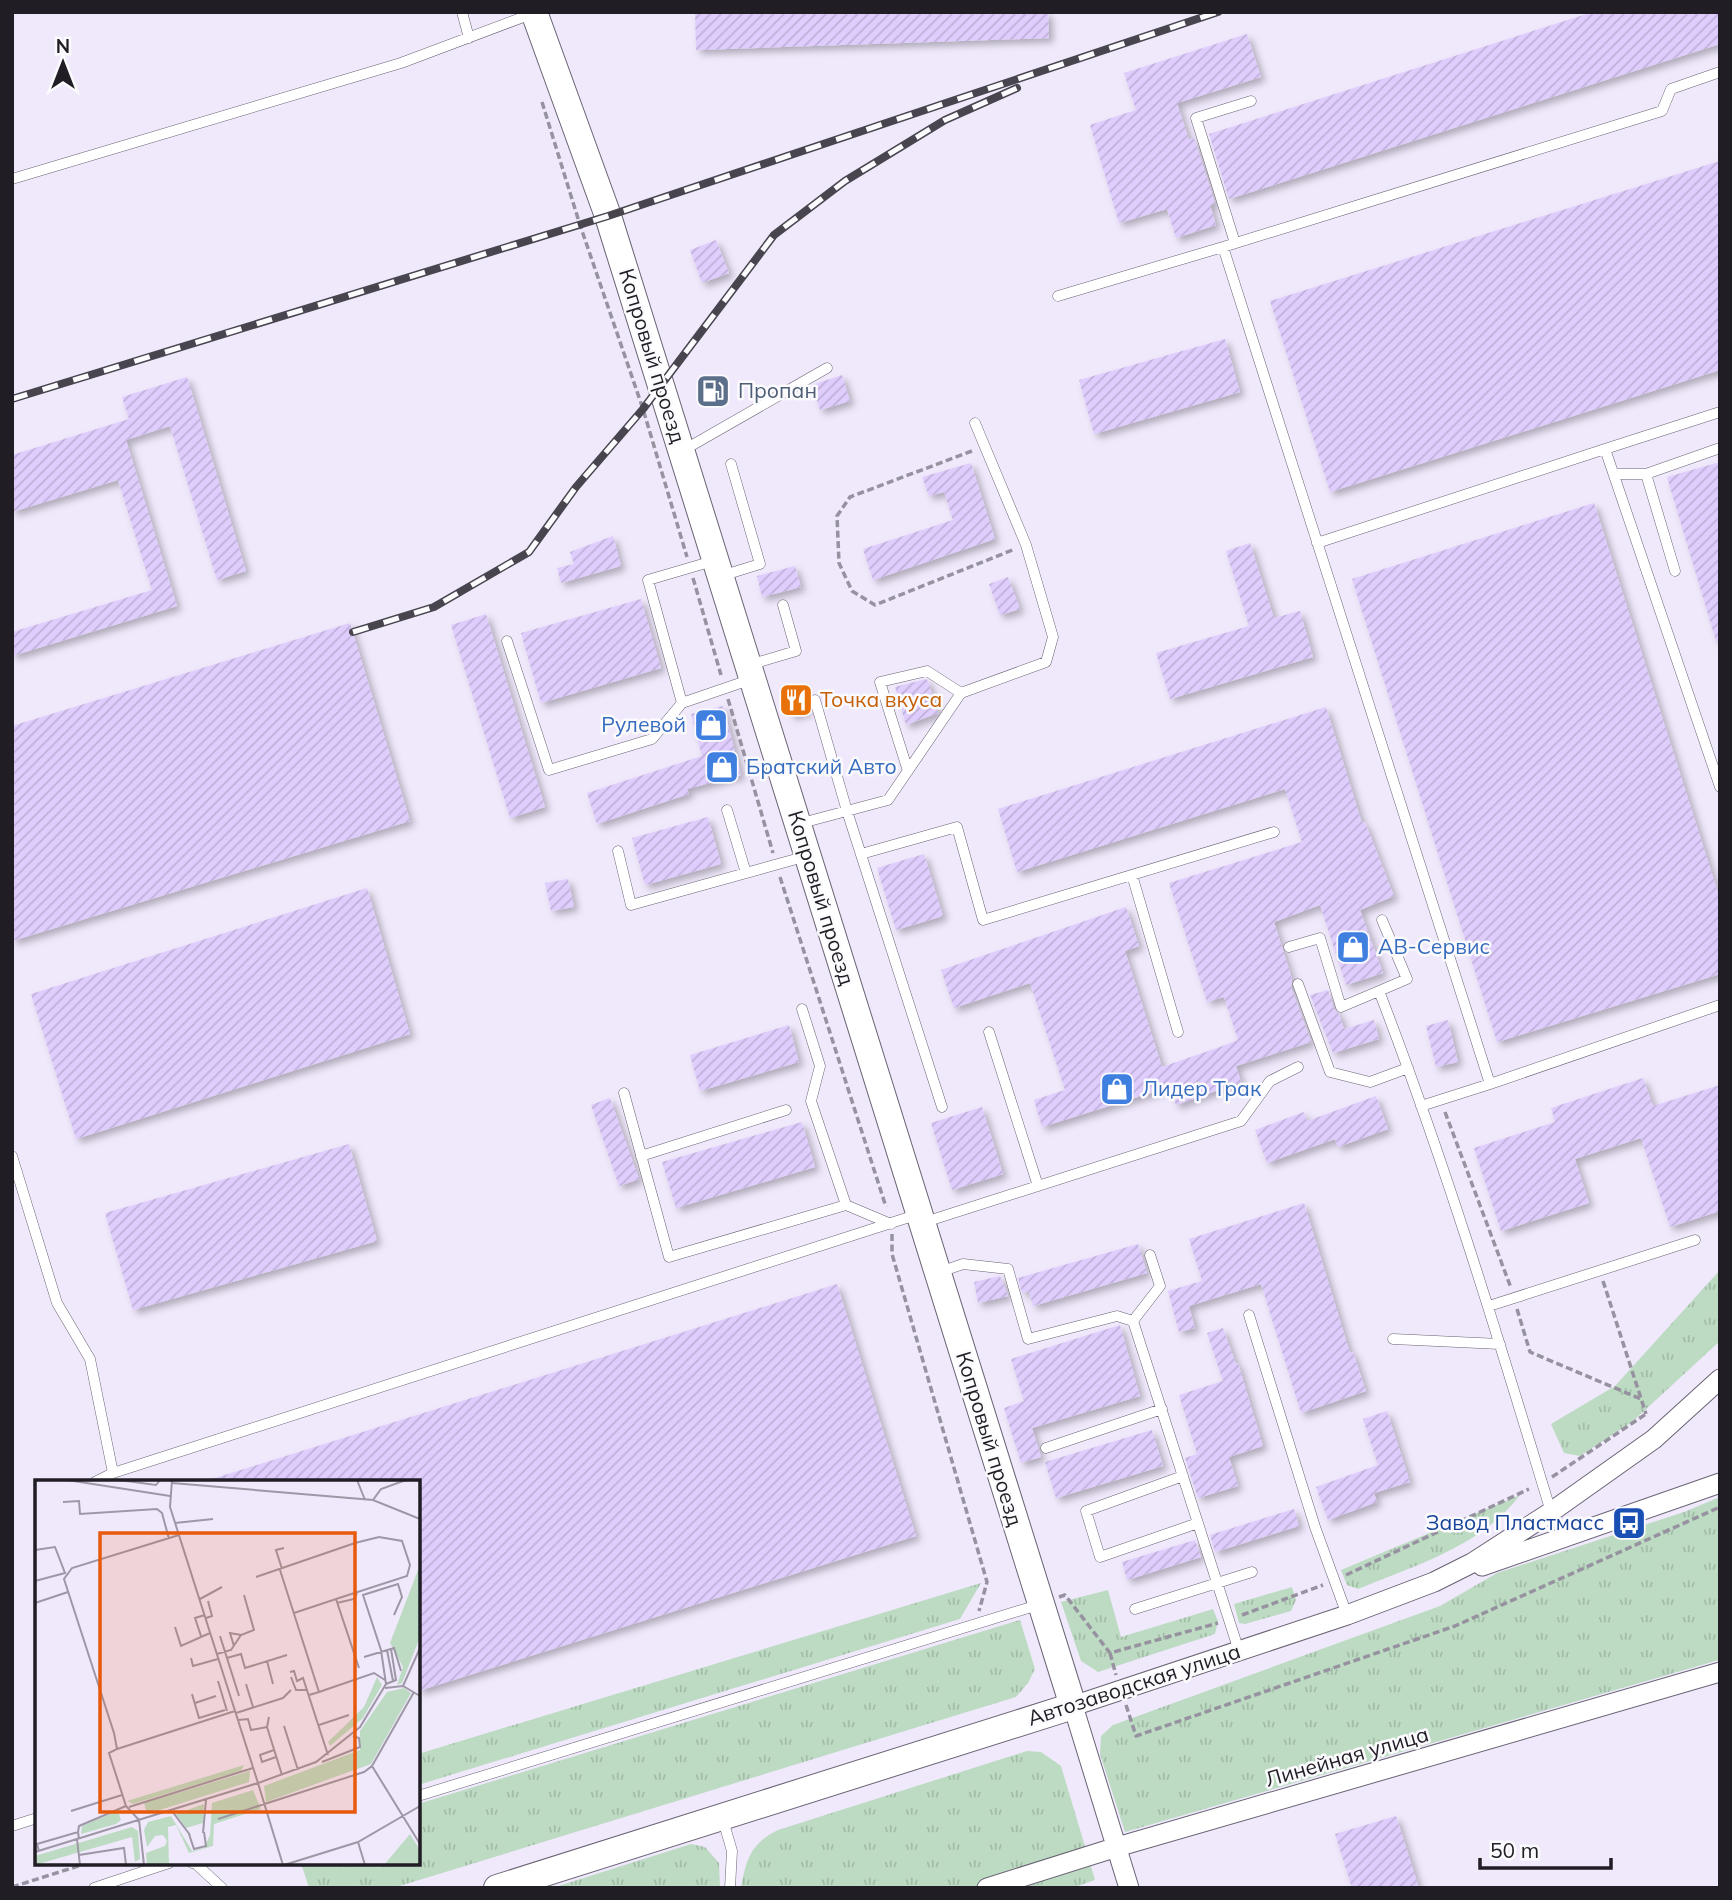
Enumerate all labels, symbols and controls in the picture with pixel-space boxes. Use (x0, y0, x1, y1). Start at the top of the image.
north arrow (28, 28, 98, 98)
text: N (56, 34, 70, 58)
street label: Копровый проезд (614, 265, 692, 446)
fuel station icon: Пропан (694, 372, 732, 410)
place label: Пропан (738, 377, 817, 403)
restaurant icon: Точка вкуса (777, 681, 815, 719)
place label: Точка вкуса (820, 686, 942, 712)
shop icon: Рулевой (692, 706, 730, 744)
place label: Рулевой (601, 711, 686, 737)
shop icon: Братский Авто (703, 748, 741, 786)
place label: Братский Авто (746, 753, 897, 779)
street label: Копровый проезд (783, 807, 861, 988)
shop icon: АВ-Сервис (1334, 928, 1372, 966)
place label: АВ-Сервис (1378, 933, 1490, 959)
shop icon: Лидер Трак (1098, 1070, 1136, 1108)
place label: Лидер Трак (1142, 1075, 1262, 1101)
street label: Копровый проезд (951, 1348, 1029, 1529)
inset map (35, 1480, 420, 1865)
bus stop icon: Завод Пластмасс (1610, 1504, 1648, 1542)
place label: Завод Пластмасс (1426, 1509, 1604, 1535)
street label: Автозаводская улица (1024, 1637, 1243, 1731)
street label: Линейная улица (1262, 1720, 1431, 1792)
scale bar (1480, 1826, 1611, 1870)
text: 50 m (1490, 1837, 1539, 1863)

